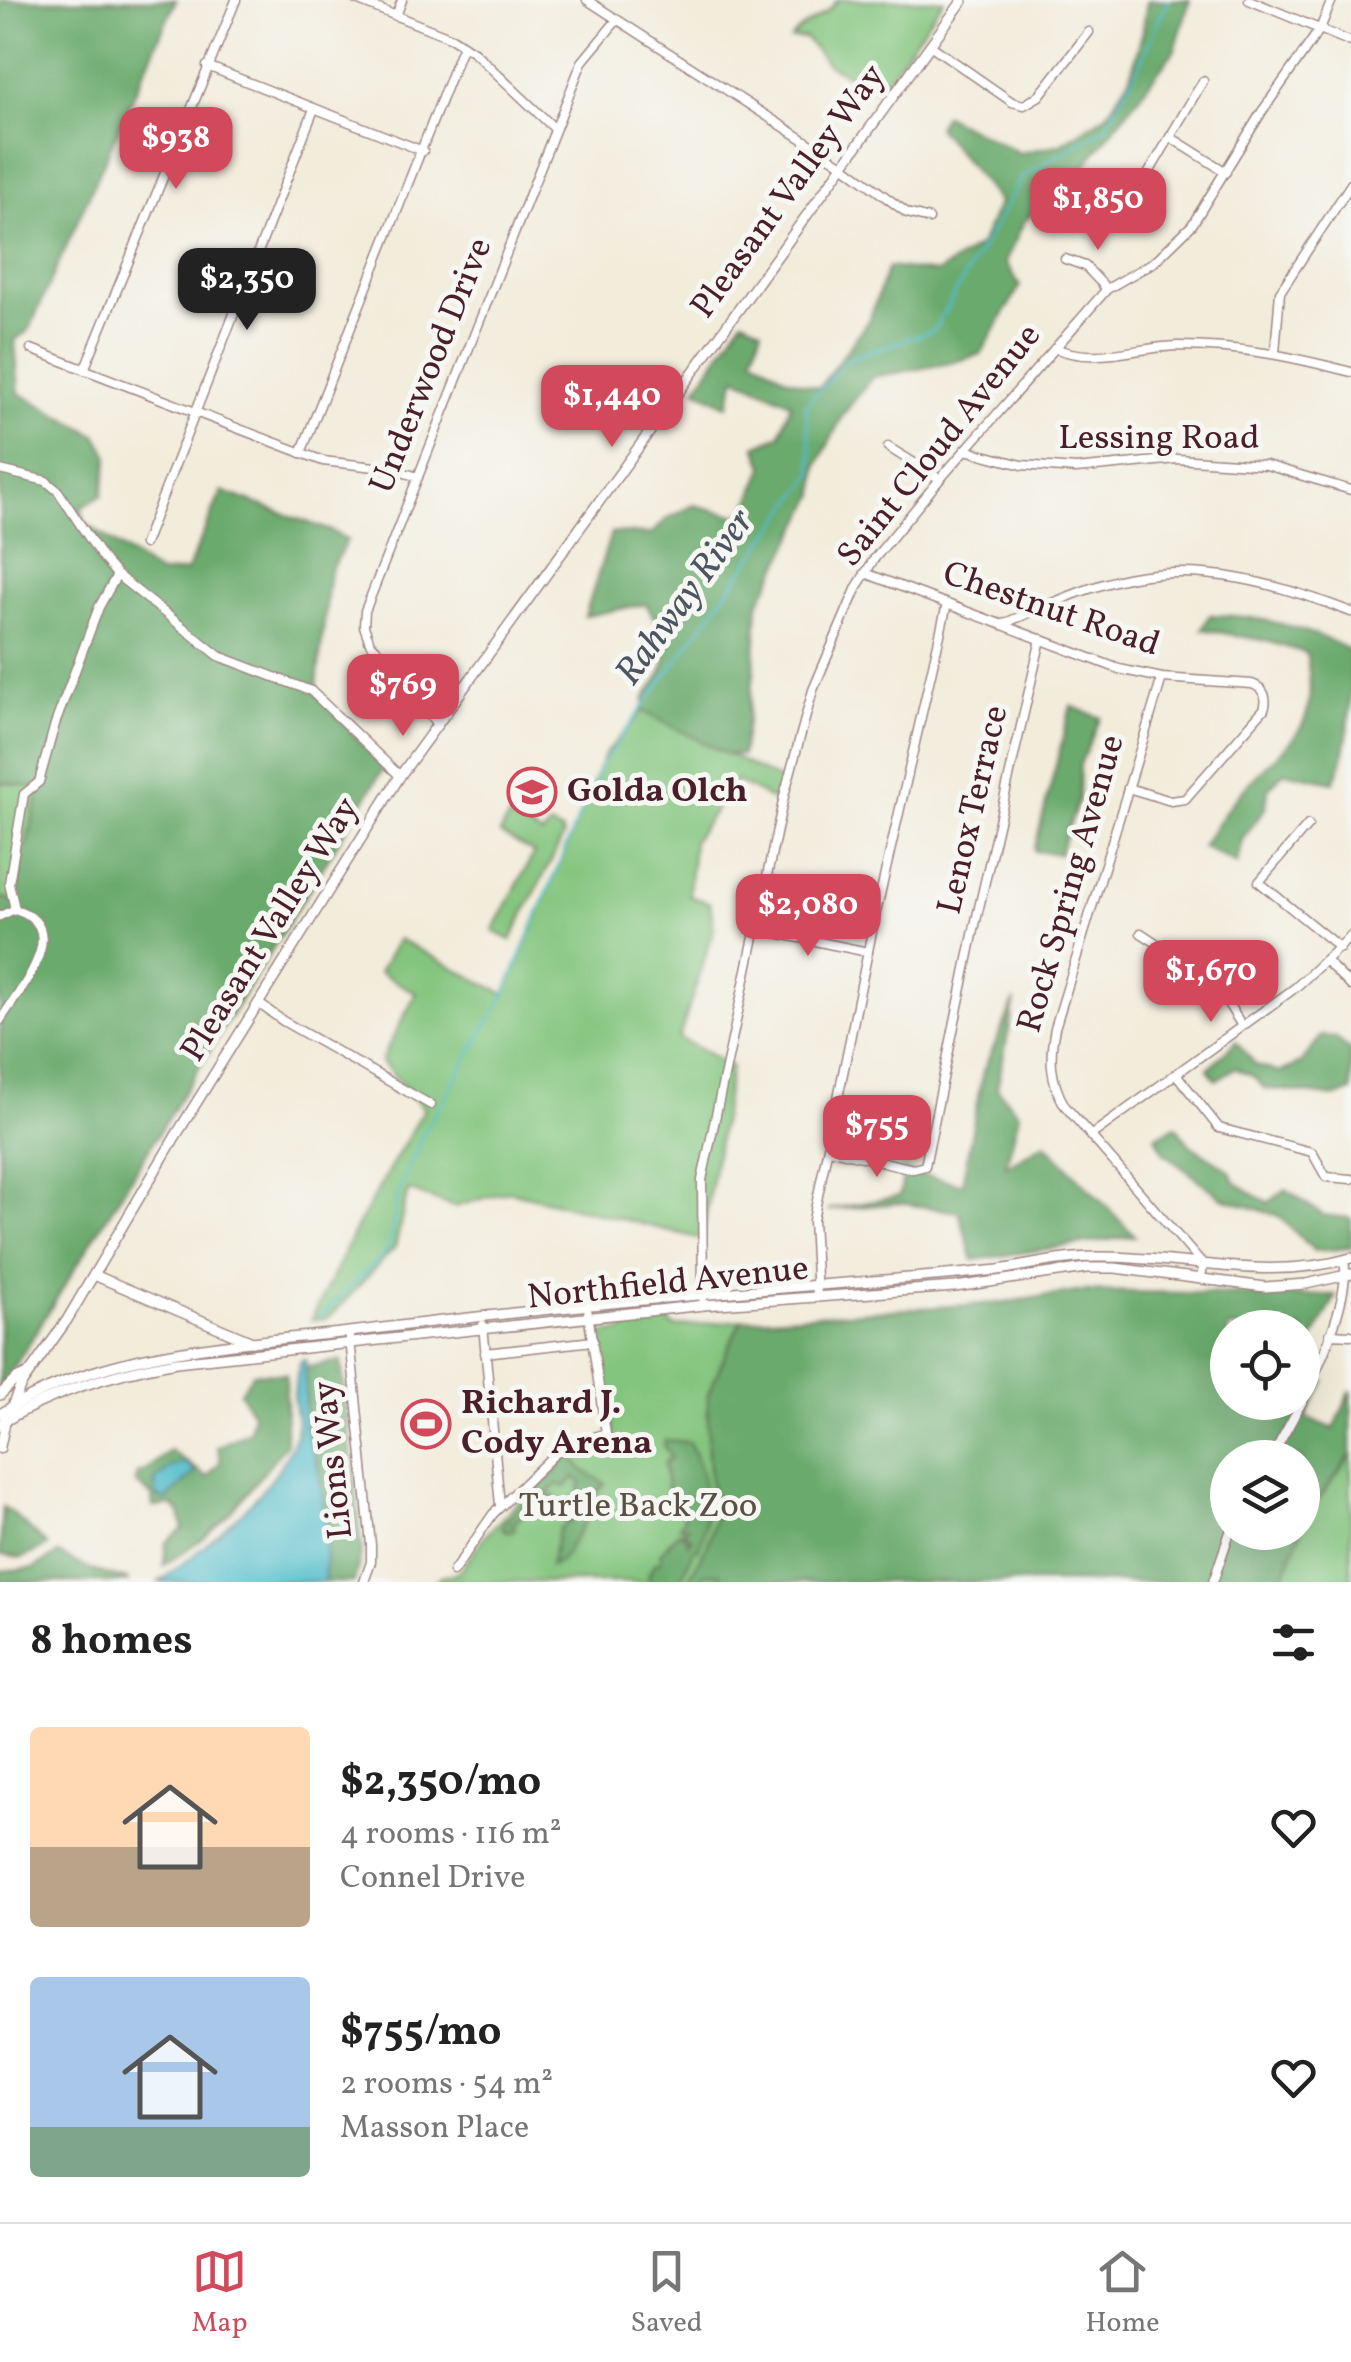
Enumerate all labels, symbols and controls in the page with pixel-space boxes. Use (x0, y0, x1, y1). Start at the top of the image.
street label: Pleasant Valley Way (680, 55, 898, 329)
pin: $938 (117, 107, 235, 192)
text: $938 (142, 117, 210, 161)
pin: $1,850 (1017, 168, 1179, 253)
text: $1,850 (1052, 178, 1144, 222)
street label: Underwood Drive (359, 231, 505, 501)
pin: $2,350 (166, 248, 328, 333)
text: $2,350 (200, 258, 294, 302)
street label: Saint Cloud Avenue (827, 314, 1053, 578)
pin: $1,440 (531, 365, 693, 450)
text: $1,440 (563, 375, 661, 419)
street label: Lessing Road (1058, 415, 1260, 463)
water label: Rahway River (604, 498, 769, 697)
street label: Chestnut Road (936, 550, 1166, 670)
pin: $769 (344, 654, 462, 739)
text: $769 (369, 664, 437, 708)
street label: Lenox Terrace (927, 701, 1021, 919)
street label: Rock Spring Avenue (1007, 730, 1137, 1038)
school or university icon: Golda Olch (506, 766, 558, 818)
place label: Golda Olch (567, 768, 748, 816)
street label: Pleasant Valley Way (170, 788, 372, 1071)
pin: $2,080 (727, 874, 889, 959)
text: $2,080 (758, 884, 858, 928)
pin: $1,670 (1130, 940, 1292, 1025)
text: $1,670 (1165, 950, 1257, 994)
pin: $755 (818, 1095, 936, 1180)
text: $755 (845, 1105, 909, 1149)
street label: Northfield Avenue (525, 1245, 811, 1323)
map controls (1210, 1310, 1320, 1550)
button: locate (1210, 1310, 1320, 1420)
street label: Lions Way (302, 1379, 366, 1541)
place label: Richard J. Cody Arena (461, 1380, 652, 1468)
sports icon: Richard J. Cody Arena (400, 1398, 452, 1450)
button: layers (1210, 1440, 1320, 1550)
park label: Turtle Back Zoo (519, 1483, 757, 1531)
text: 8 homes (30, 1613, 193, 1672)
icon: filters (1266, 1615, 1321, 1670)
text: $2,350/mo (340, 1754, 541, 1813)
icon: home (110, 1767, 230, 1887)
icon: heart (1266, 1800, 1321, 1855)
text: 4 rooms · 116 m² (340, 1813, 562, 1857)
text: Connel Drive (340, 1857, 525, 1901)
text: $755/mo (340, 2004, 502, 2063)
icon: home (110, 2017, 230, 2137)
icon: heart (1266, 2050, 1321, 2105)
text: 2 rooms · 54 m² (340, 2063, 553, 2107)
text: Masson Place (340, 2107, 529, 2151)
tab: Map (191, 2244, 248, 2343)
tab: Saved (630, 2244, 703, 2343)
tab: Home (1085, 2244, 1160, 2343)

